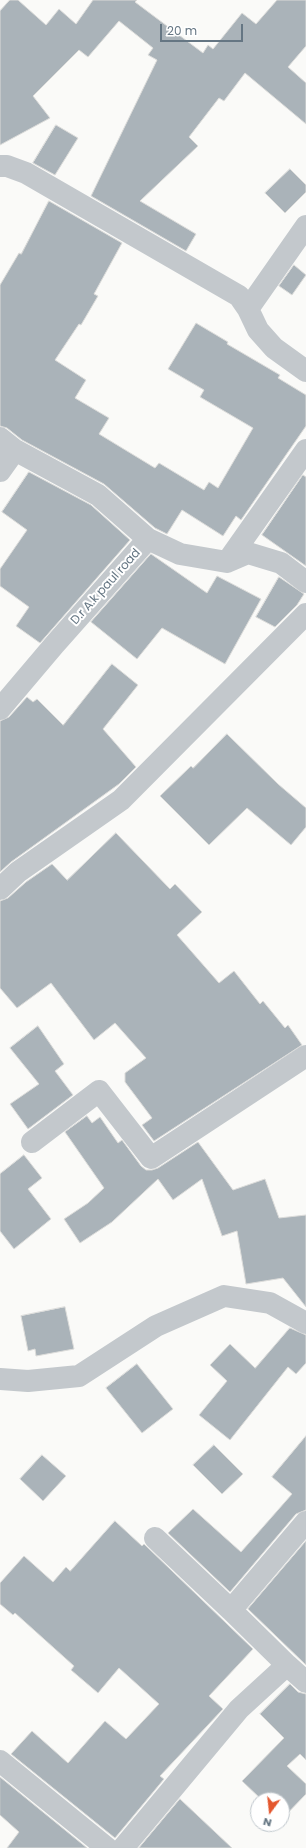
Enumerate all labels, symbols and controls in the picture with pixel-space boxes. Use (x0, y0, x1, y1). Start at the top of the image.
scale bar (162, 16, 245, 42)
text: 20 m (167, 22, 197, 39)
street label: D.r A.k paul road (68, 546, 144, 628)
north arrow (250, 1792, 290, 1832)
text: N (261, 1814, 273, 1831)

